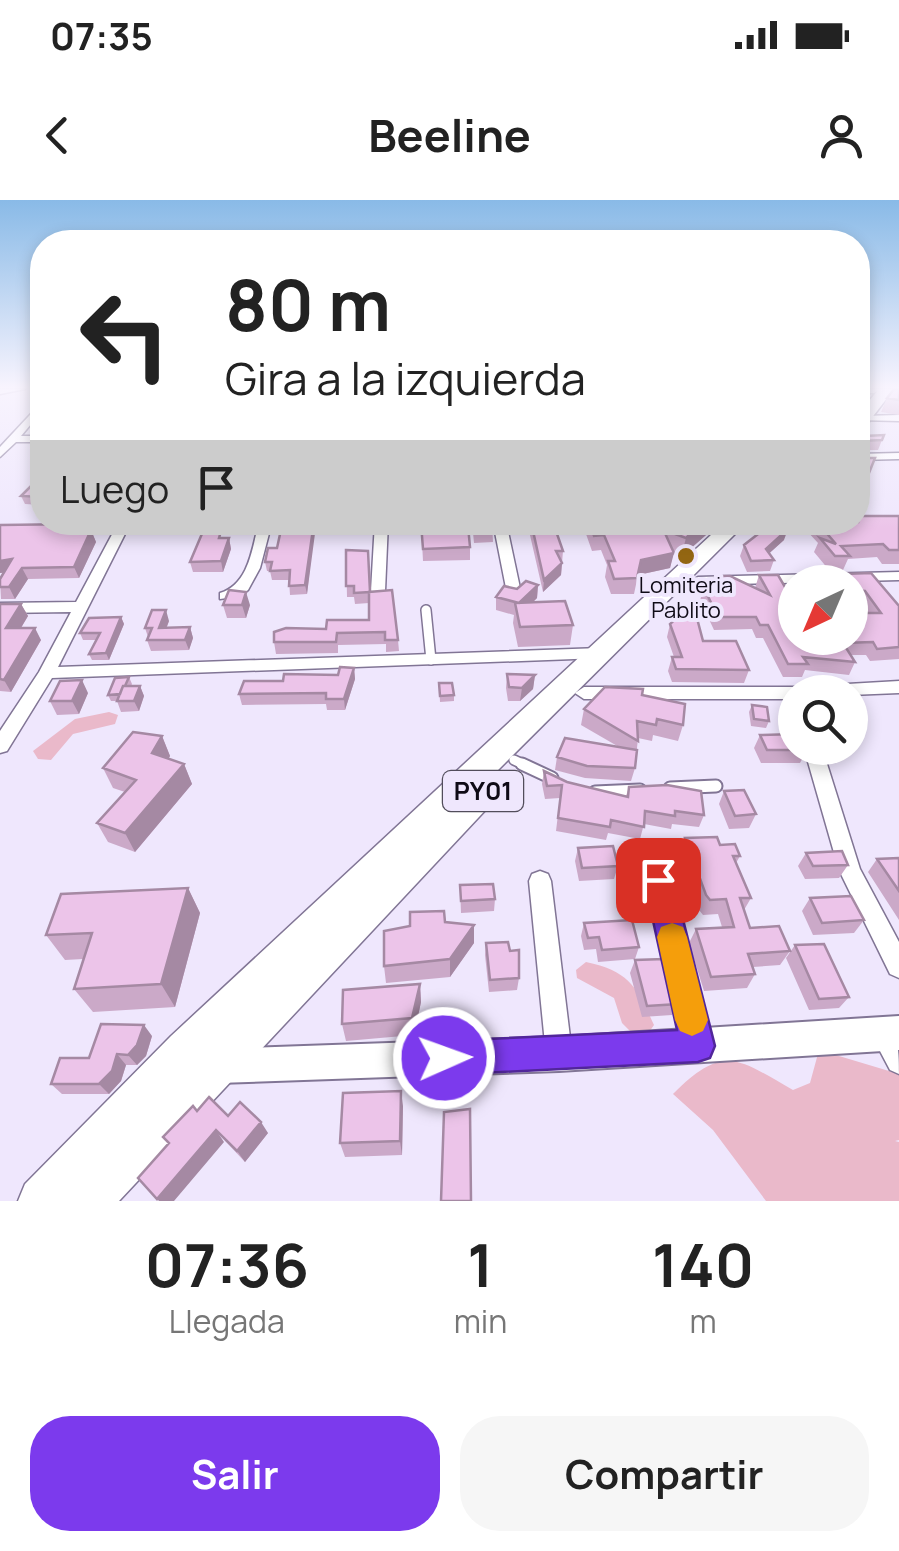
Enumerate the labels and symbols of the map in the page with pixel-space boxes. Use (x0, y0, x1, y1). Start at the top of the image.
marker: Lomiteria Pablito (675, 545, 697, 567)
north arrow (778, 565, 868, 655)
place label: Lomiteria Pablito (639, 570, 733, 625)
road number: PY01 (443, 771, 523, 811)
pin (616, 838, 701, 923)
position arrow (392, 1006, 496, 1110)

